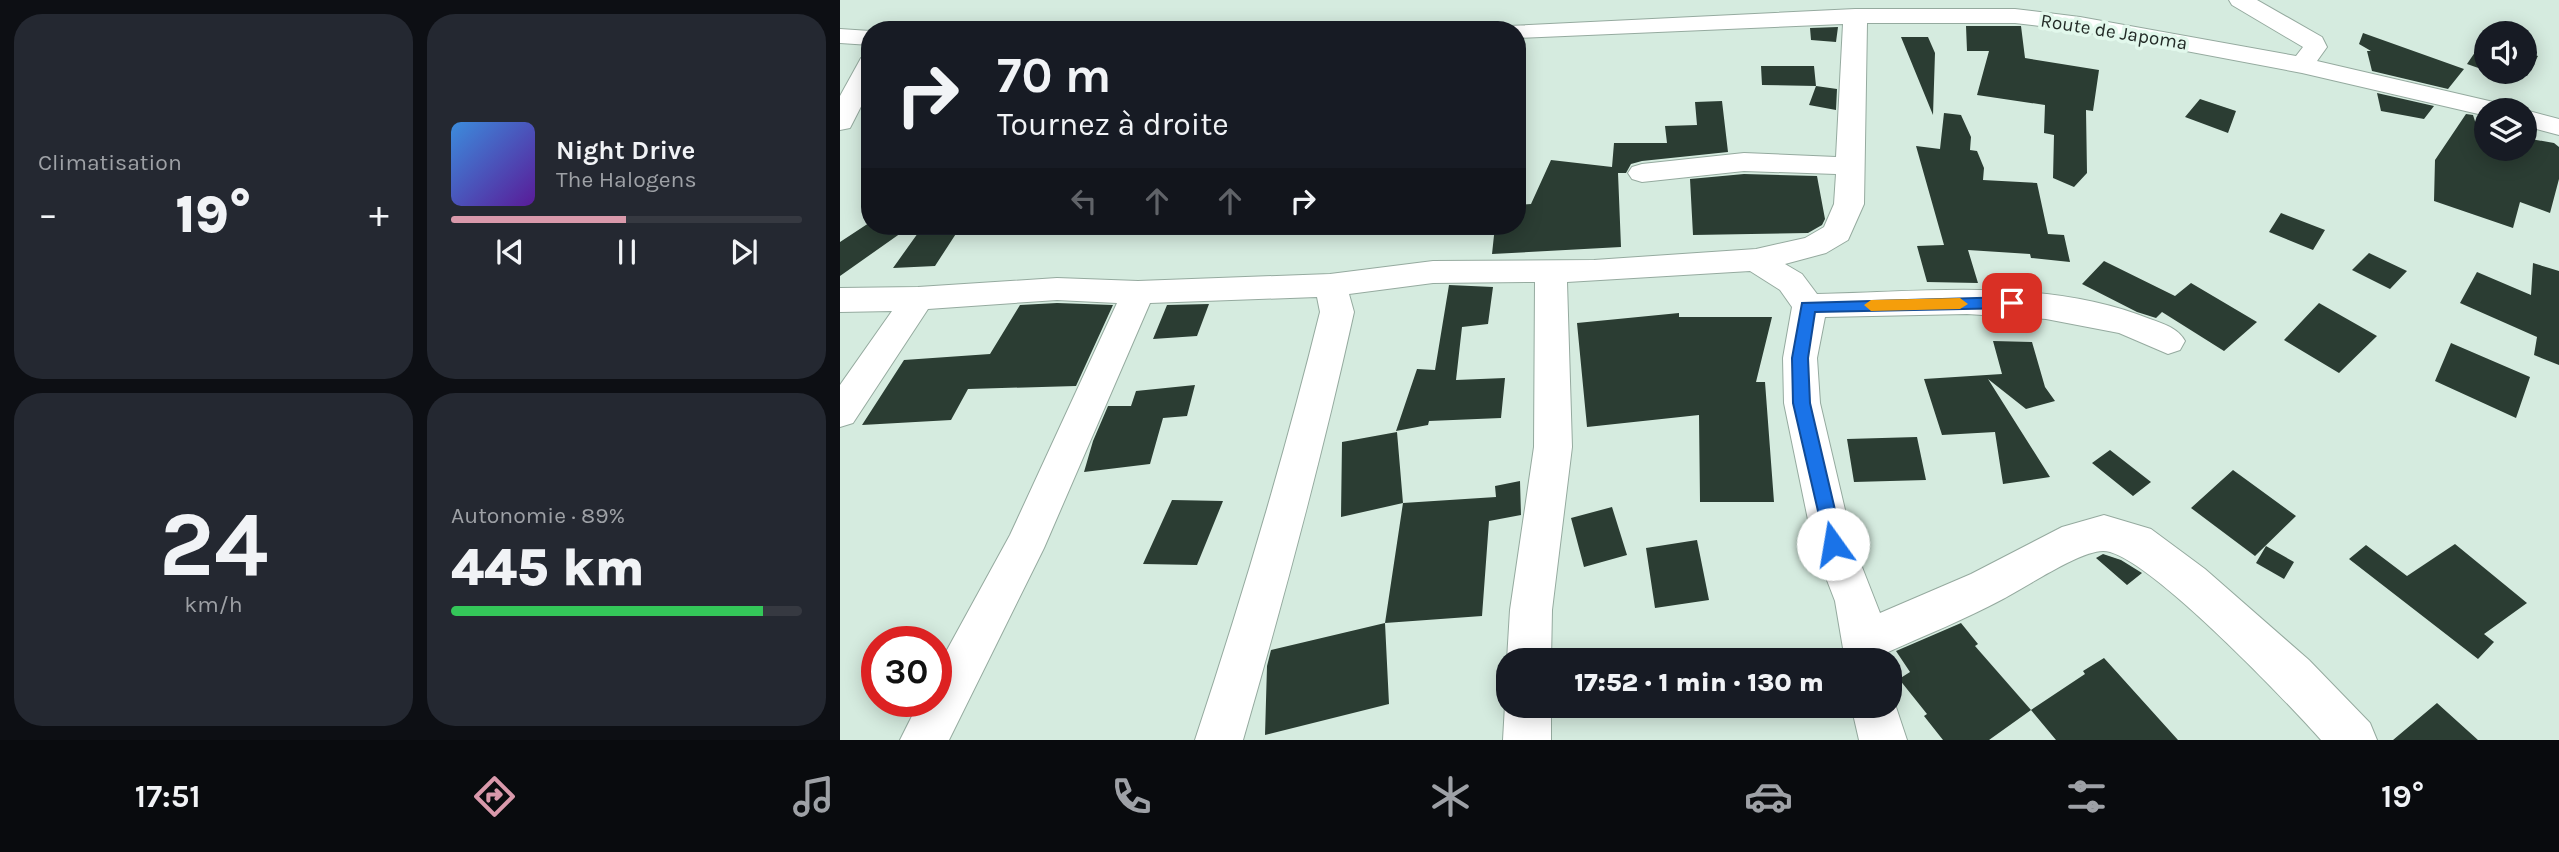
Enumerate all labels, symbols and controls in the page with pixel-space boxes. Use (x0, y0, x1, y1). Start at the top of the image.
street label: Route de Japoma (2039, 10, 2189, 54)
map controls (2474, 21, 2537, 161)
button: sound (2474, 21, 2537, 84)
text: 70 m (997, 47, 1111, 104)
icon: right (882, 49, 973, 140)
button: layers (2474, 98, 2537, 161)
text: Tournez à droite (997, 106, 1229, 143)
text: Night Drive (556, 135, 695, 166)
text: Climatisation (38, 149, 182, 176)
text: The Halogens (556, 166, 696, 193)
icon: left (1065, 182, 1103, 220)
icon: ahead (1138, 182, 1176, 220)
icon: ahead (1211, 182, 1249, 220)
icon: right (1284, 182, 1322, 220)
text: 19° (175, 184, 252, 245)
text: − (38, 192, 58, 237)
text: + (369, 192, 389, 237)
icon: previous (491, 233, 529, 271)
icon: pause (608, 233, 646, 271)
icon: next (725, 233, 763, 271)
pin (1982, 273, 2042, 333)
icon: arrive (1993, 284, 2031, 322)
text: 24 (159, 492, 268, 598)
text: Autonomie · 89% (451, 502, 625, 529)
position arrow (1796, 507, 1870, 581)
text: 445 km (451, 537, 645, 598)
text: km/h (184, 591, 243, 618)
speed limit sign: 30 (861, 626, 952, 717)
text: 17:52 · 1 min · 130 m (1574, 667, 1824, 698)
icon: directions (470, 772, 519, 821)
icon: music (789, 772, 838, 821)
icon: phone (1107, 772, 1156, 821)
icon: climate (1426, 772, 1475, 821)
icon: car (1744, 772, 1793, 821)
icon: filters (2062, 772, 2111, 821)
text: 17:51 (135, 778, 201, 815)
text: 19° (2381, 778, 2424, 815)

